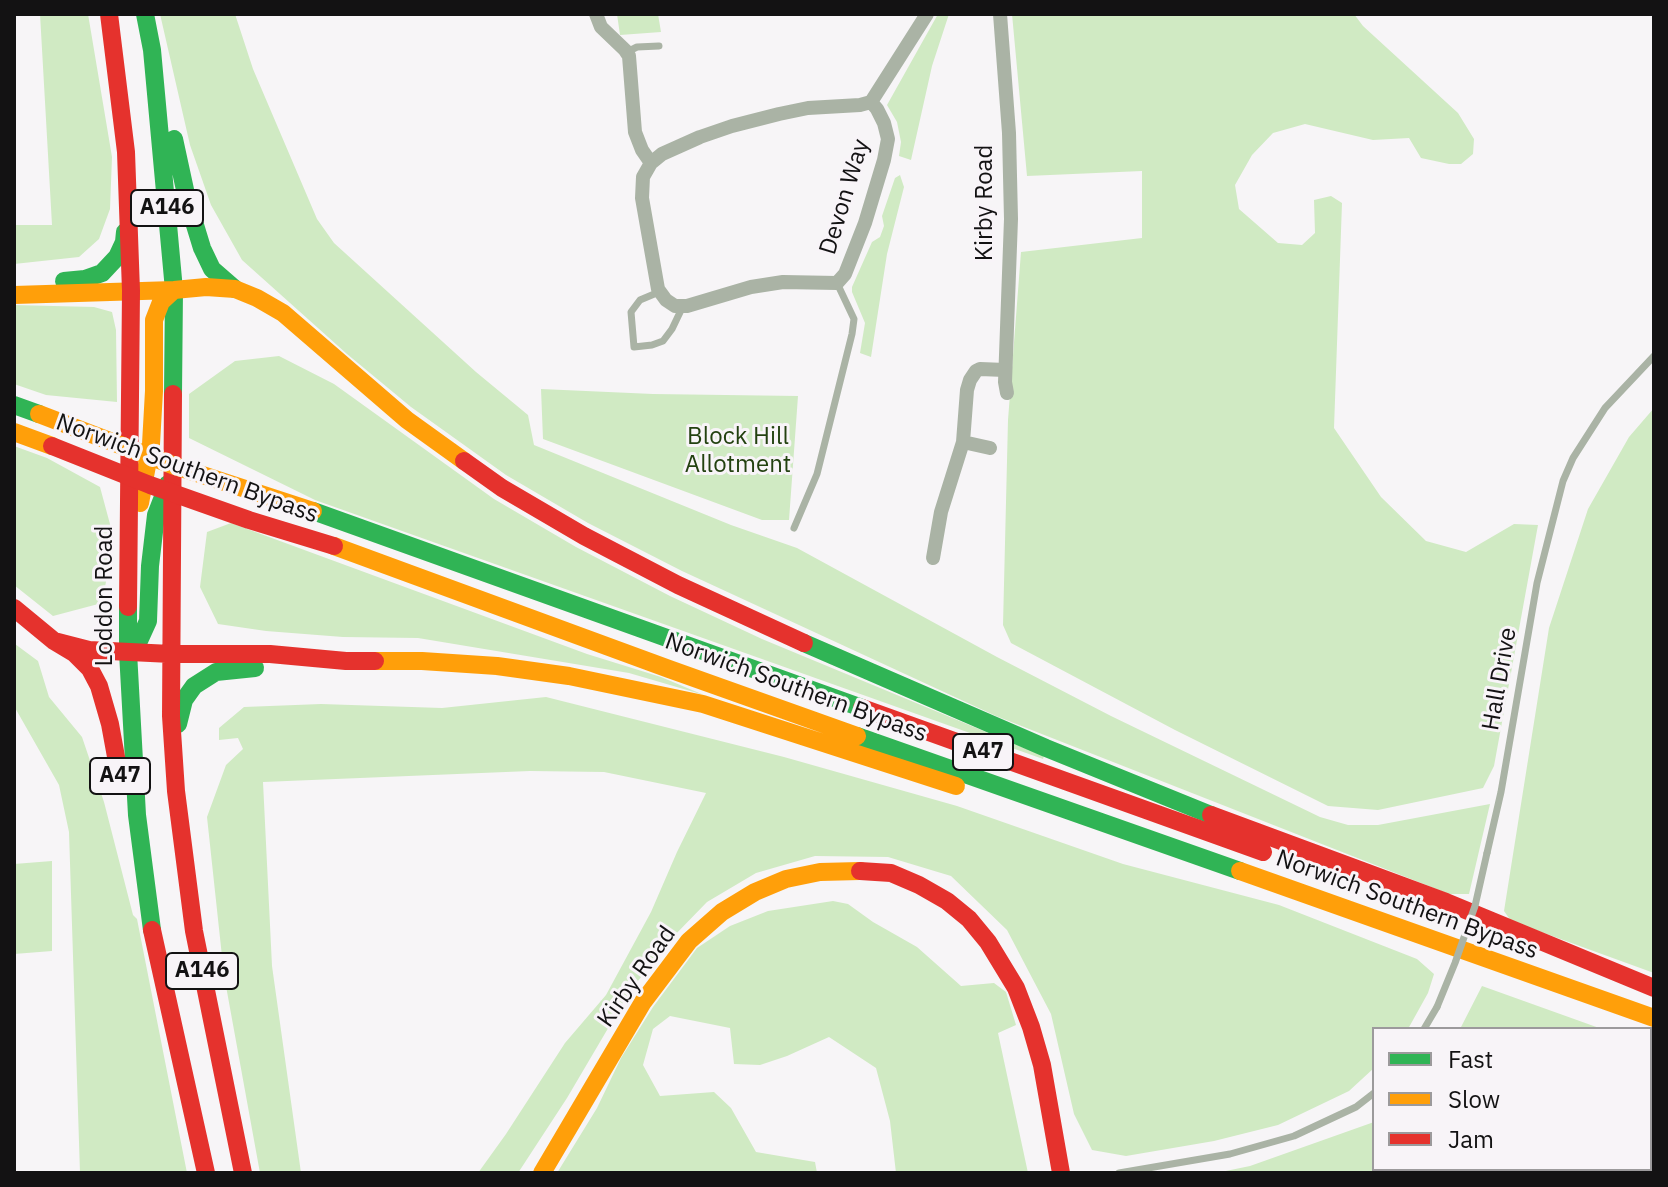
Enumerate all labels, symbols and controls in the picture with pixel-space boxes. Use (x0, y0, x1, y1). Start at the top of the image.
street label: Devon Way (814, 136, 876, 258)
street label: Kirby Road (971, 145, 999, 261)
road number: A146 (131, 190, 203, 226)
street label: Norwich Southern Bypass (52, 408, 322, 530)
park label: Block Hill Allotment (685, 423, 791, 479)
street label: Loddon Road (91, 526, 119, 666)
street label: Hall Drive (1477, 625, 1523, 733)
street label: Norwich Southern Bypass (661, 627, 931, 749)
road number: A47 (953, 734, 1013, 770)
road number: A47 (90, 758, 150, 794)
street label: Norwich Southern Bypass (1272, 844, 1542, 966)
street label: Kirby Road (592, 921, 682, 1033)
road number: A146 (166, 953, 238, 989)
legend (1372, 1027, 1652, 1171)
text: Fast (1448, 1043, 1493, 1075)
text: Slow (1448, 1083, 1500, 1115)
text: Jam (1448, 1123, 1494, 1155)

